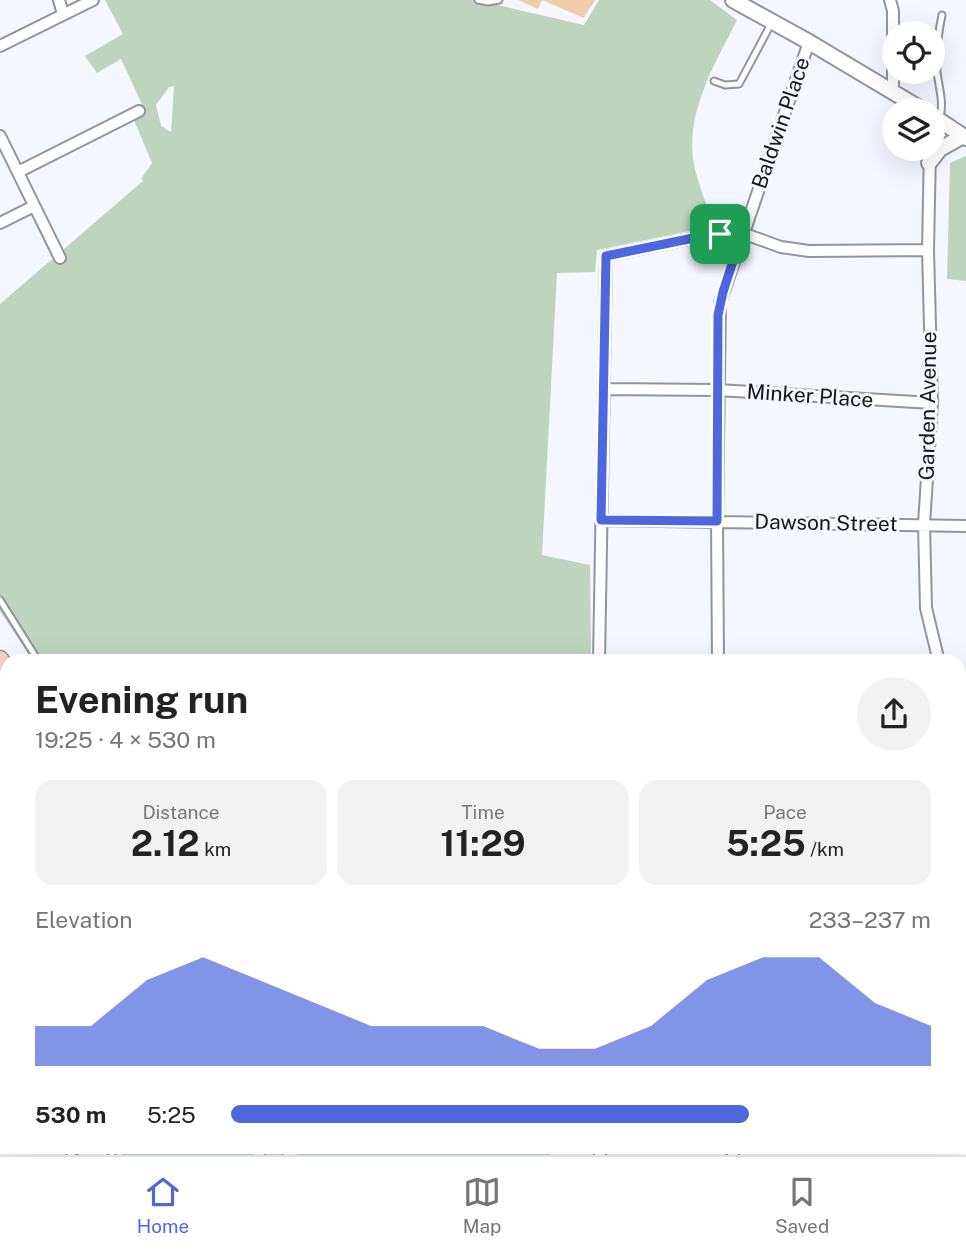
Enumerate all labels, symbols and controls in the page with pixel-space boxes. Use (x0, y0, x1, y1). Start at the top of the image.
map controls (882, 21, 945, 161)
button: locate (882, 21, 945, 84)
street label: Baldwin Place (746, 54, 815, 192)
button: layers (882, 98, 945, 161)
pin (690, 204, 750, 264)
icon: arrive (701, 215, 739, 253)
street label: Garden Avenue (914, 331, 941, 481)
street label: Minker Place (746, 379, 874, 412)
street label: Dawson Street (754, 509, 898, 536)
text: Evening run (35, 677, 248, 722)
button: share (857, 677, 931, 751)
text: 19:25 · 4 × 530 m (35, 726, 216, 753)
text: Distance (142, 801, 220, 823)
text: Time (461, 801, 505, 823)
text: Pace (763, 801, 807, 823)
text: 2.12 (131, 823, 200, 864)
text: 11:29 (440, 823, 526, 864)
text: 5:25 (726, 823, 806, 864)
text: km (200, 838, 231, 860)
text: /km (806, 838, 844, 860)
text: Elevation (35, 906, 133, 933)
text: 233–237 m (809, 906, 931, 933)
text: 530 m (35, 1101, 106, 1128)
text: 5:25 (147, 1101, 196, 1128)
tab: Home (137, 1173, 189, 1237)
tab: Map (463, 1173, 501, 1237)
tab: Saved (775, 1173, 829, 1237)

